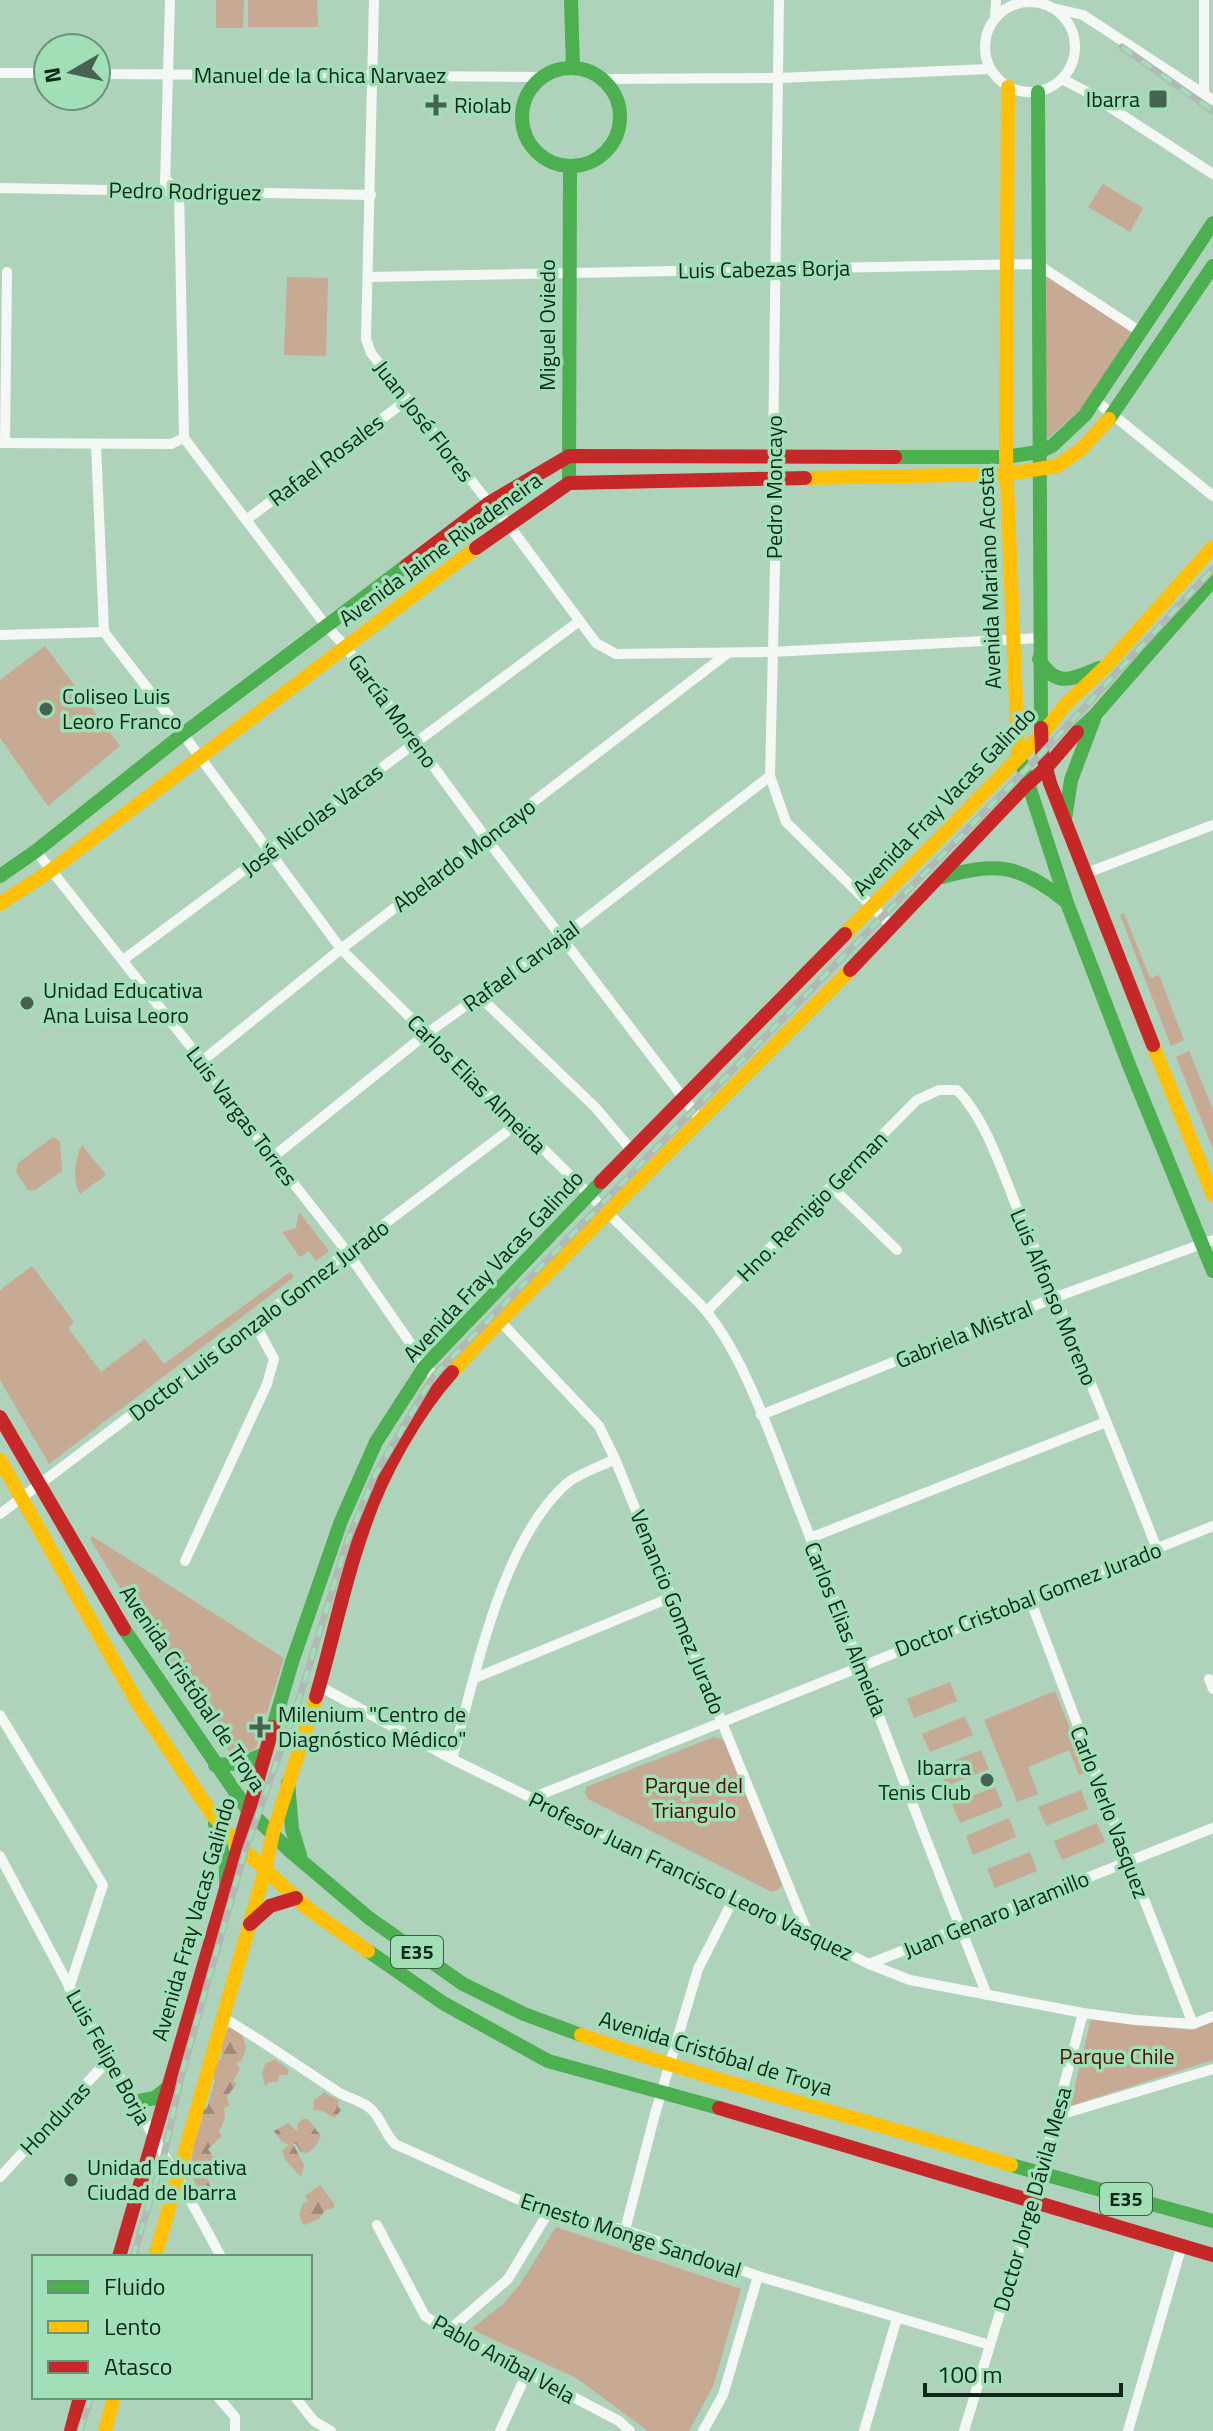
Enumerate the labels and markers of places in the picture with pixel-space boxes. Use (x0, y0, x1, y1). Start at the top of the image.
place label: Ibarra (1086, 82, 1140, 116)
place label: Riolab (454, 88, 512, 122)
marker: Ibarra (1147, 88, 1169, 110)
marker: Riolab (425, 94, 447, 116)
place label: Coliseo Luis Leoro Franco (62, 679, 182, 738)
marker: Coliseo Luis Leoro Franco (37, 700, 55, 718)
place label: Unidad Educativa Ana Luisa Leoro (43, 973, 203, 1032)
marker: Unidad Educativa Ana Luisa Leoro (18, 994, 36, 1012)
place label: Milenium "Centro de Diagnóstico Médico" (278, 1697, 466, 1756)
marker: Milenium "Centro de Diagnóstico Médico" (249, 1716, 271, 1738)
place label: Ibarra Tenis Club (878, 1750, 971, 1809)
marker: Ibarra Tenis Club (978, 1771, 996, 1789)
place label: Unidad Educativa Ciudad de Ibarra (87, 2150, 247, 2209)
marker: Unidad Educativa Ciudad de Ibarra (62, 2171, 80, 2189)

